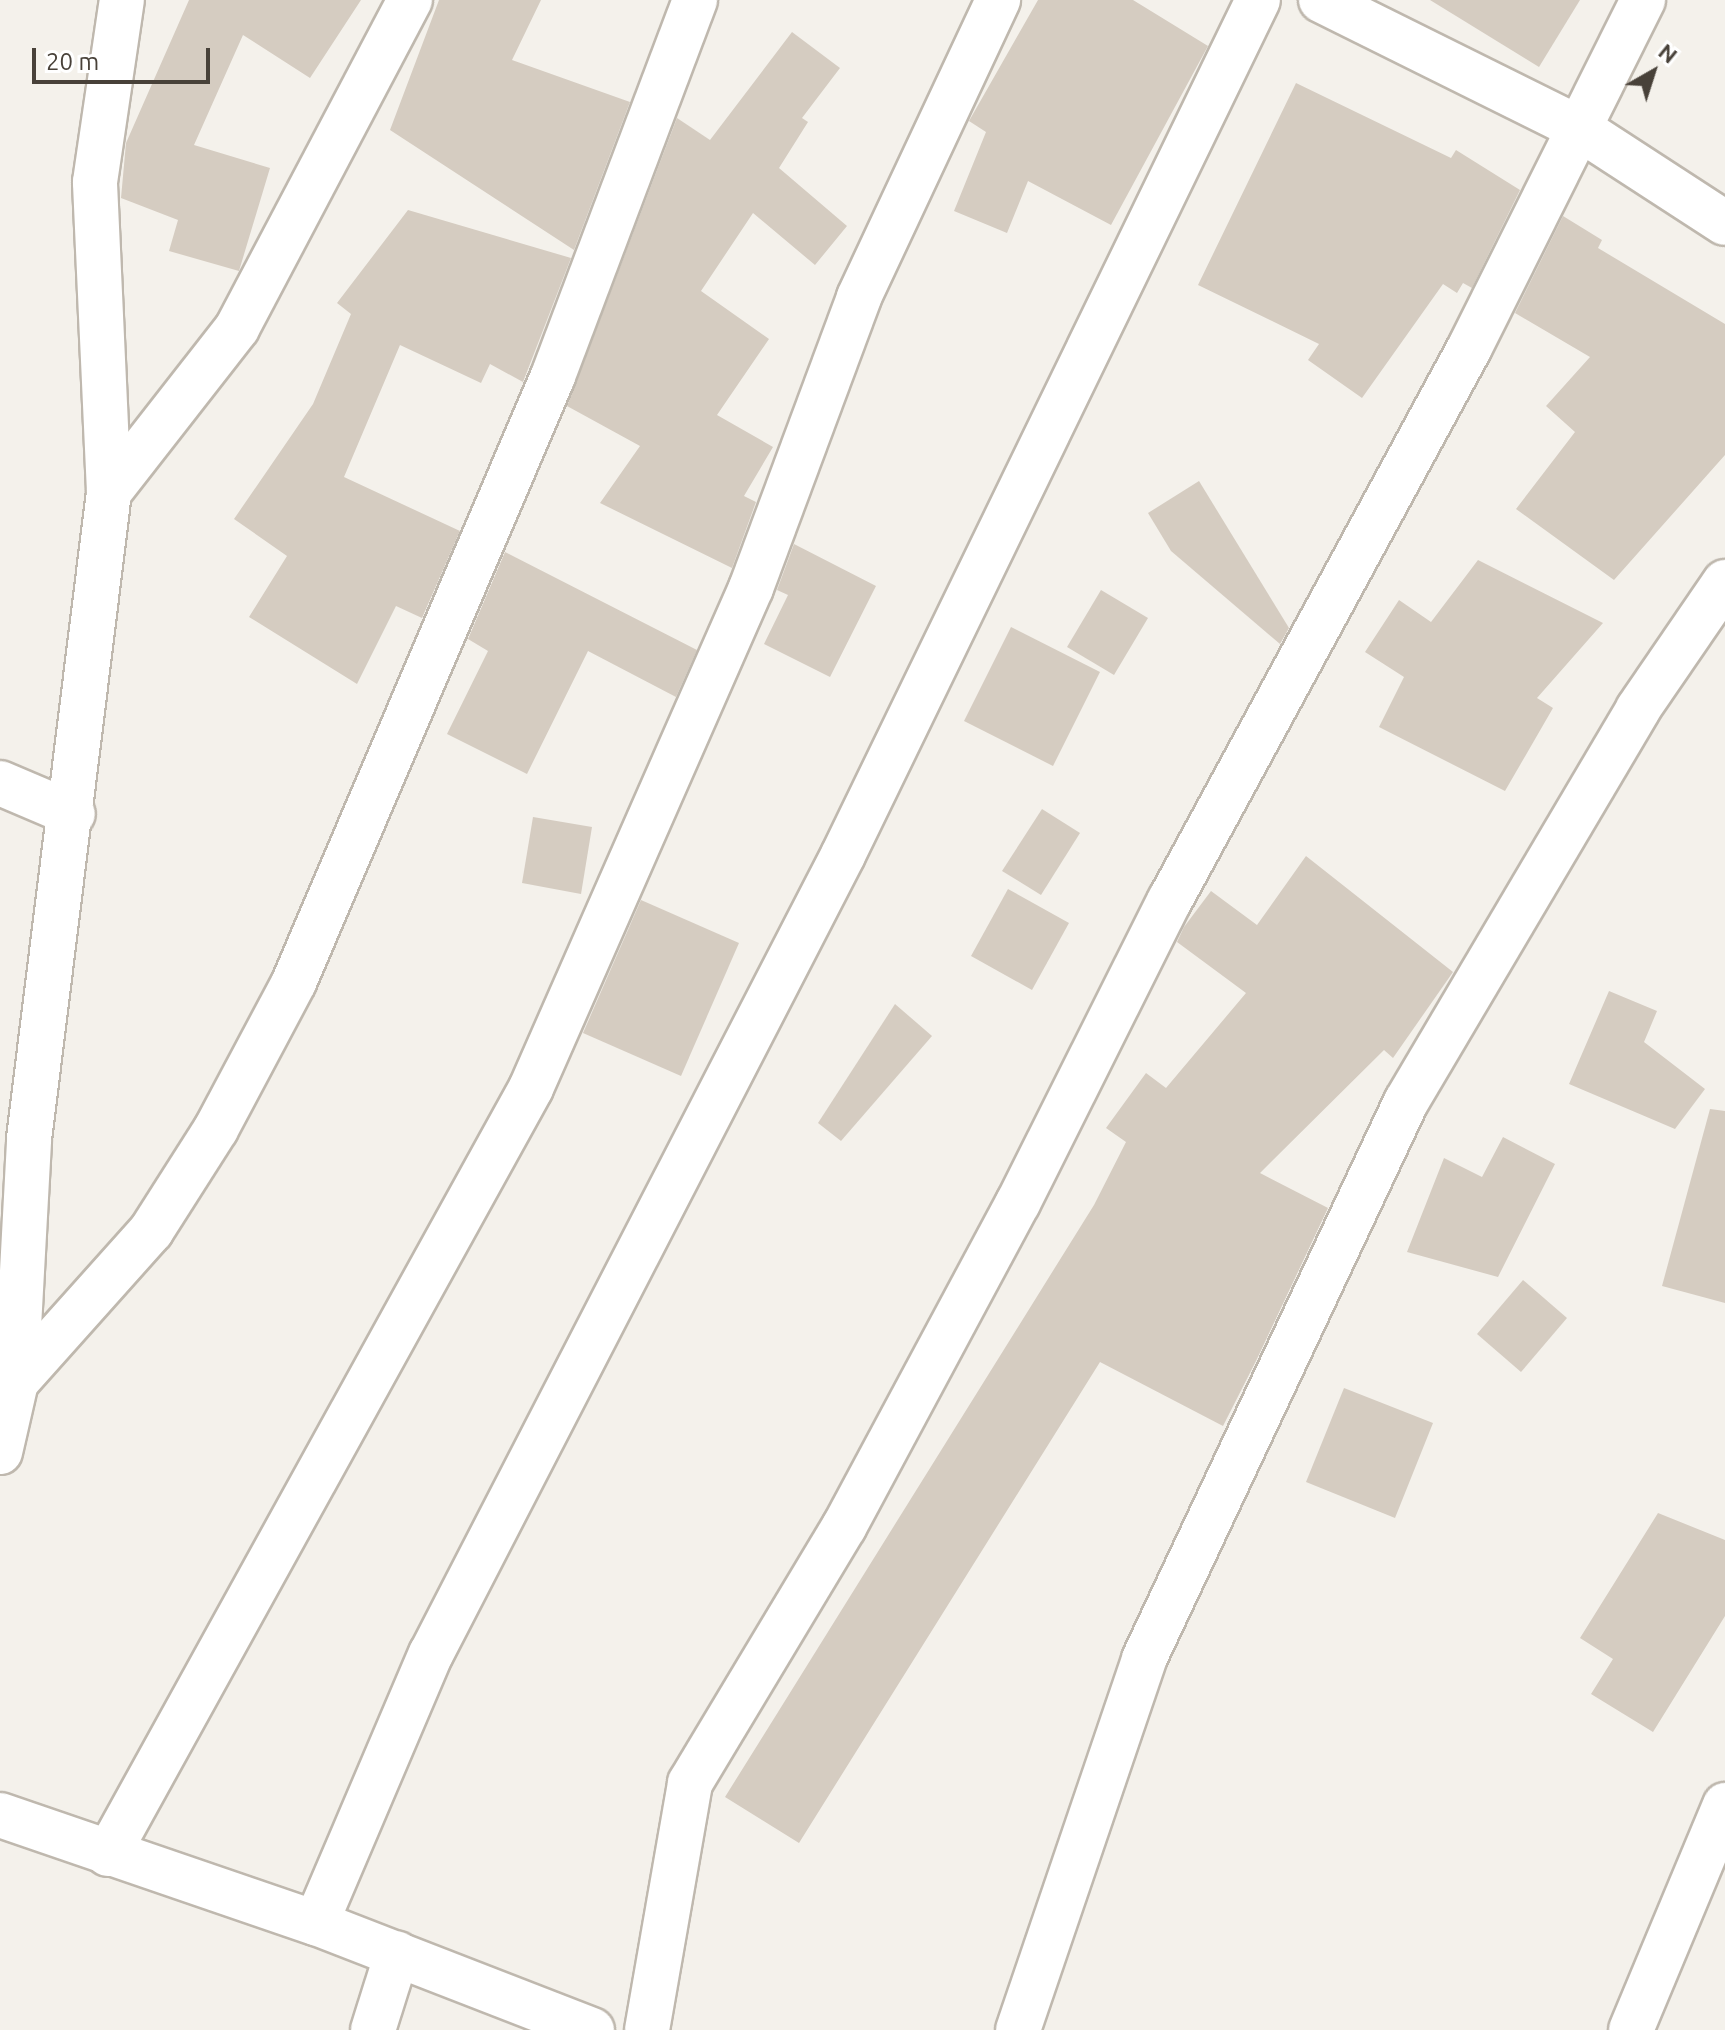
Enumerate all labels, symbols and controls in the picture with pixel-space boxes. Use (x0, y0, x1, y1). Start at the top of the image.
scale bar (36, 32, 214, 82)
north arrow (1613, 32, 1693, 112)
text: N (1654, 38, 1683, 68)
text: 20 m (46, 48, 99, 75)

